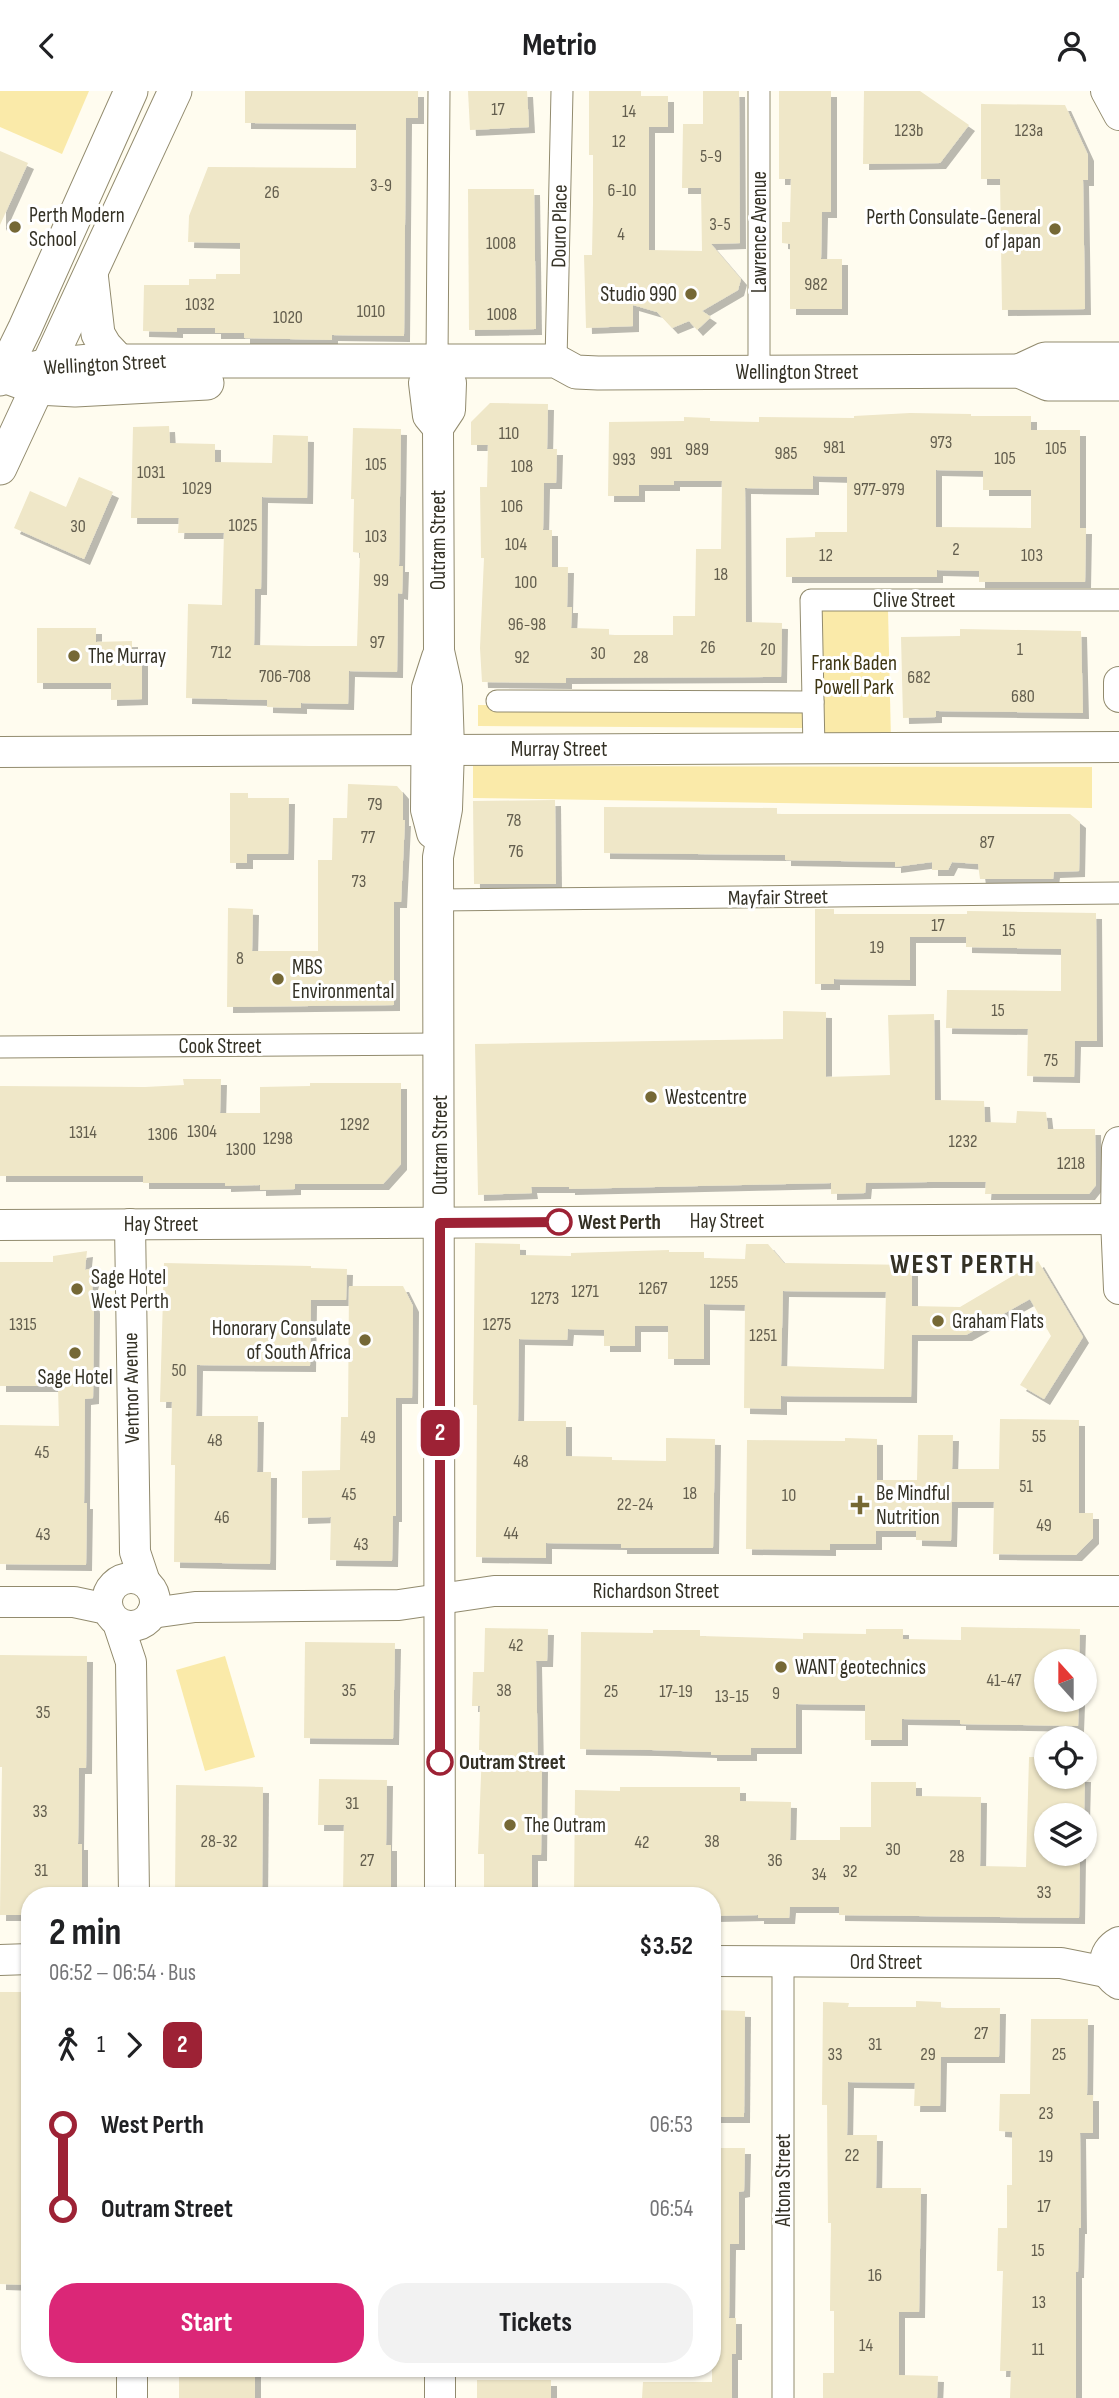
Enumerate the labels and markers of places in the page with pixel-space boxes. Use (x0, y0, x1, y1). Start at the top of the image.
place label: Perth Modern School (29, 203, 125, 252)
place label: Perth Consulate-General of Japan (866, 205, 1041, 254)
marker: Perth Modern School (7, 219, 23, 235)
marker: Perth Consulate-General of Japan (1047, 221, 1063, 237)
place label: Studio 990 (600, 282, 677, 307)
marker: Studio 990 (683, 286, 699, 302)
place label: The Murray (88, 644, 166, 669)
marker: The Murray (66, 648, 82, 664)
place label: MBS Environmental (292, 955, 394, 1004)
marker: MBS Environmental (270, 971, 286, 987)
place label: Westcentre (665, 1085, 747, 1110)
marker: Westcentre (643, 1089, 659, 1105)
marker: West Perth (546, 1209, 572, 1235)
place label: West Perth (578, 1210, 661, 1235)
place label: Sage Hotel West Perth (91, 1265, 169, 1314)
marker: Sage Hotel West Perth (69, 1281, 85, 1297)
place label: Graham Flats (952, 1309, 1044, 1334)
marker: Graham Flats (930, 1313, 946, 1329)
place label: Honorary Consulate of South Africa (212, 1316, 351, 1365)
marker: Honorary Consulate of South Africa (357, 1332, 373, 1348)
marker: Sage Hotel (67, 1345, 83, 1361)
place label: Sage Hotel (37, 1365, 113, 1390)
place label: Be Mindful Nutrition (876, 1481, 950, 1530)
marker: Be Mindful Nutrition (850, 1495, 870, 1515)
place label: WANT geotechnics (795, 1655, 926, 1680)
marker: WANT geotechnics (773, 1659, 789, 1675)
marker: Outram Street (427, 1749, 453, 1775)
place label: Outram Street (459, 1750, 566, 1775)
place label: The Outram (524, 1813, 606, 1838)
marker: The Outram (502, 1817, 518, 1833)

